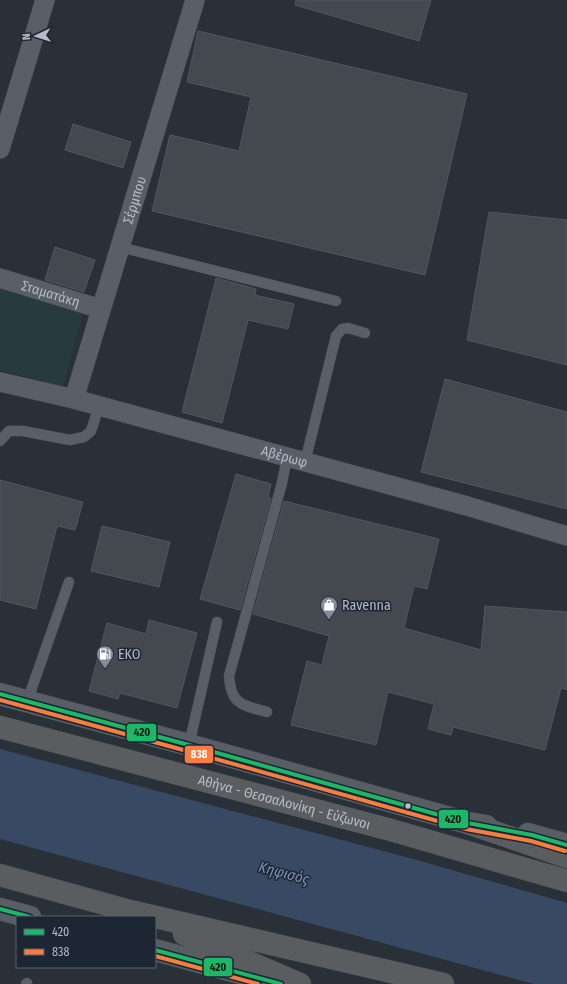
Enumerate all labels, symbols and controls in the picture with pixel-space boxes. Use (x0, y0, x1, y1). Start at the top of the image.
north arrow (16, 16, 56, 56)
text: N (20, 33, 33, 40)
street label: Σέρμπου (119, 174, 150, 226)
street label: Σταματάκη (19, 277, 82, 311)
street label: Αβέρωφ (259, 442, 310, 471)
shop icon: Ravenna (319, 595, 339, 620)
place label: Ravenna (342, 597, 391, 614)
fuel station icon: EKO (95, 644, 115, 669)
place label: EKO (118, 646, 141, 663)
line badge: 420 (126, 723, 157, 742)
text: 420 (134, 726, 150, 739)
line badge: 838 (184, 745, 214, 764)
text: 838 (191, 748, 208, 761)
street label: Αθήνα - Θεσσαλονίκη - Εύζωνοι (196, 771, 372, 833)
unlabelled marker (403, 801, 413, 811)
line badge: 420 (438, 809, 469, 829)
text: 420 (445, 813, 461, 826)
water label: Κηφισός (257, 858, 312, 889)
legend (16, 916, 156, 968)
text: 420 (52, 925, 69, 939)
text: 838 (52, 945, 69, 959)
line badge: 420 (203, 957, 233, 977)
text: 420 (210, 961, 226, 974)

